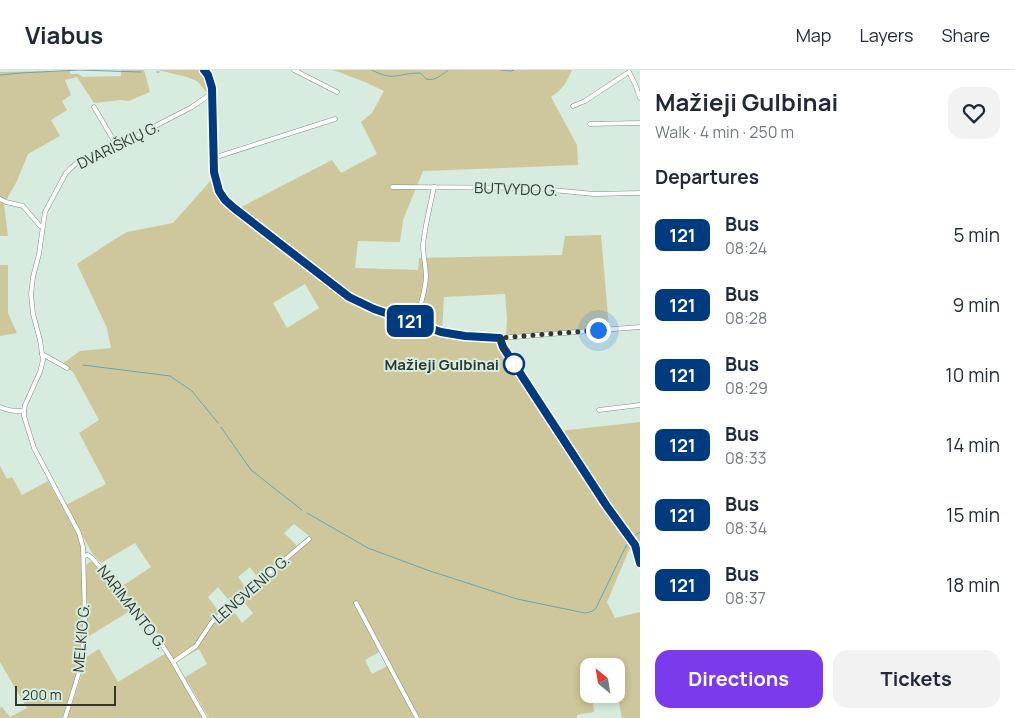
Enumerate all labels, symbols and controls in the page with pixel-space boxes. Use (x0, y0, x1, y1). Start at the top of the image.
text: Viabus (25, 18, 103, 51)
text: Map (796, 23, 831, 47)
text: Layers (859, 23, 913, 47)
text: Share (941, 23, 990, 47)
text: Mažieji Gulbinai (655, 85, 838, 118)
button: heart (948, 87, 1000, 139)
street label: DVARIŠKIŲ G. (73, 116, 163, 174)
text: Walk · 4 min · 250 m (655, 121, 794, 143)
text: Departures (655, 164, 759, 190)
street label: BUTVYDO G. (474, 177, 558, 201)
text: Bus (725, 211, 759, 237)
text: 5 min (953, 222, 1000, 248)
text: 121 (669, 223, 696, 247)
text: 08:24 (725, 237, 767, 259)
text: Bus (725, 281, 759, 307)
text: 9 min (953, 292, 1000, 318)
text: 121 (669, 293, 696, 317)
line badge: 121 (381, 305, 439, 337)
text: 08:28 (725, 307, 767, 329)
text: 121 (397, 309, 423, 333)
your location (586, 318, 611, 343)
text: Bus (725, 351, 759, 377)
marker: Mažieji Gulbinai (503, 353, 525, 375)
place label: Mažieji Gulbinai (385, 354, 499, 375)
text: 10 min (945, 362, 1000, 388)
text: 121 (669, 363, 696, 387)
text: 08:29 (725, 377, 768, 399)
text: Bus (725, 421, 759, 447)
text: 14 min (946, 432, 1000, 458)
text: 121 (669, 433, 696, 457)
text: 08:33 (725, 447, 767, 469)
text: Bus (725, 491, 759, 517)
text: 15 min (946, 502, 1000, 528)
text: 121 (669, 503, 696, 527)
text: 08:34 (725, 517, 767, 539)
street label: LENGVENIO G. (208, 550, 294, 628)
street label: NARIMANTO G. (92, 561, 172, 653)
text: Bus (725, 561, 759, 587)
text: 18 min (946, 572, 1000, 598)
text: 121 (669, 573, 696, 597)
text: 08:37 (725, 587, 766, 609)
street label: MELKIO G. (68, 603, 94, 673)
button: Directions (655, 650, 823, 708)
button: Tickets (833, 650, 1000, 708)
north arrow (580, 658, 625, 702)
map controls (580, 658, 625, 703)
scale bar (15, 683, 116, 706)
text: 200 m (22, 685, 62, 704)

